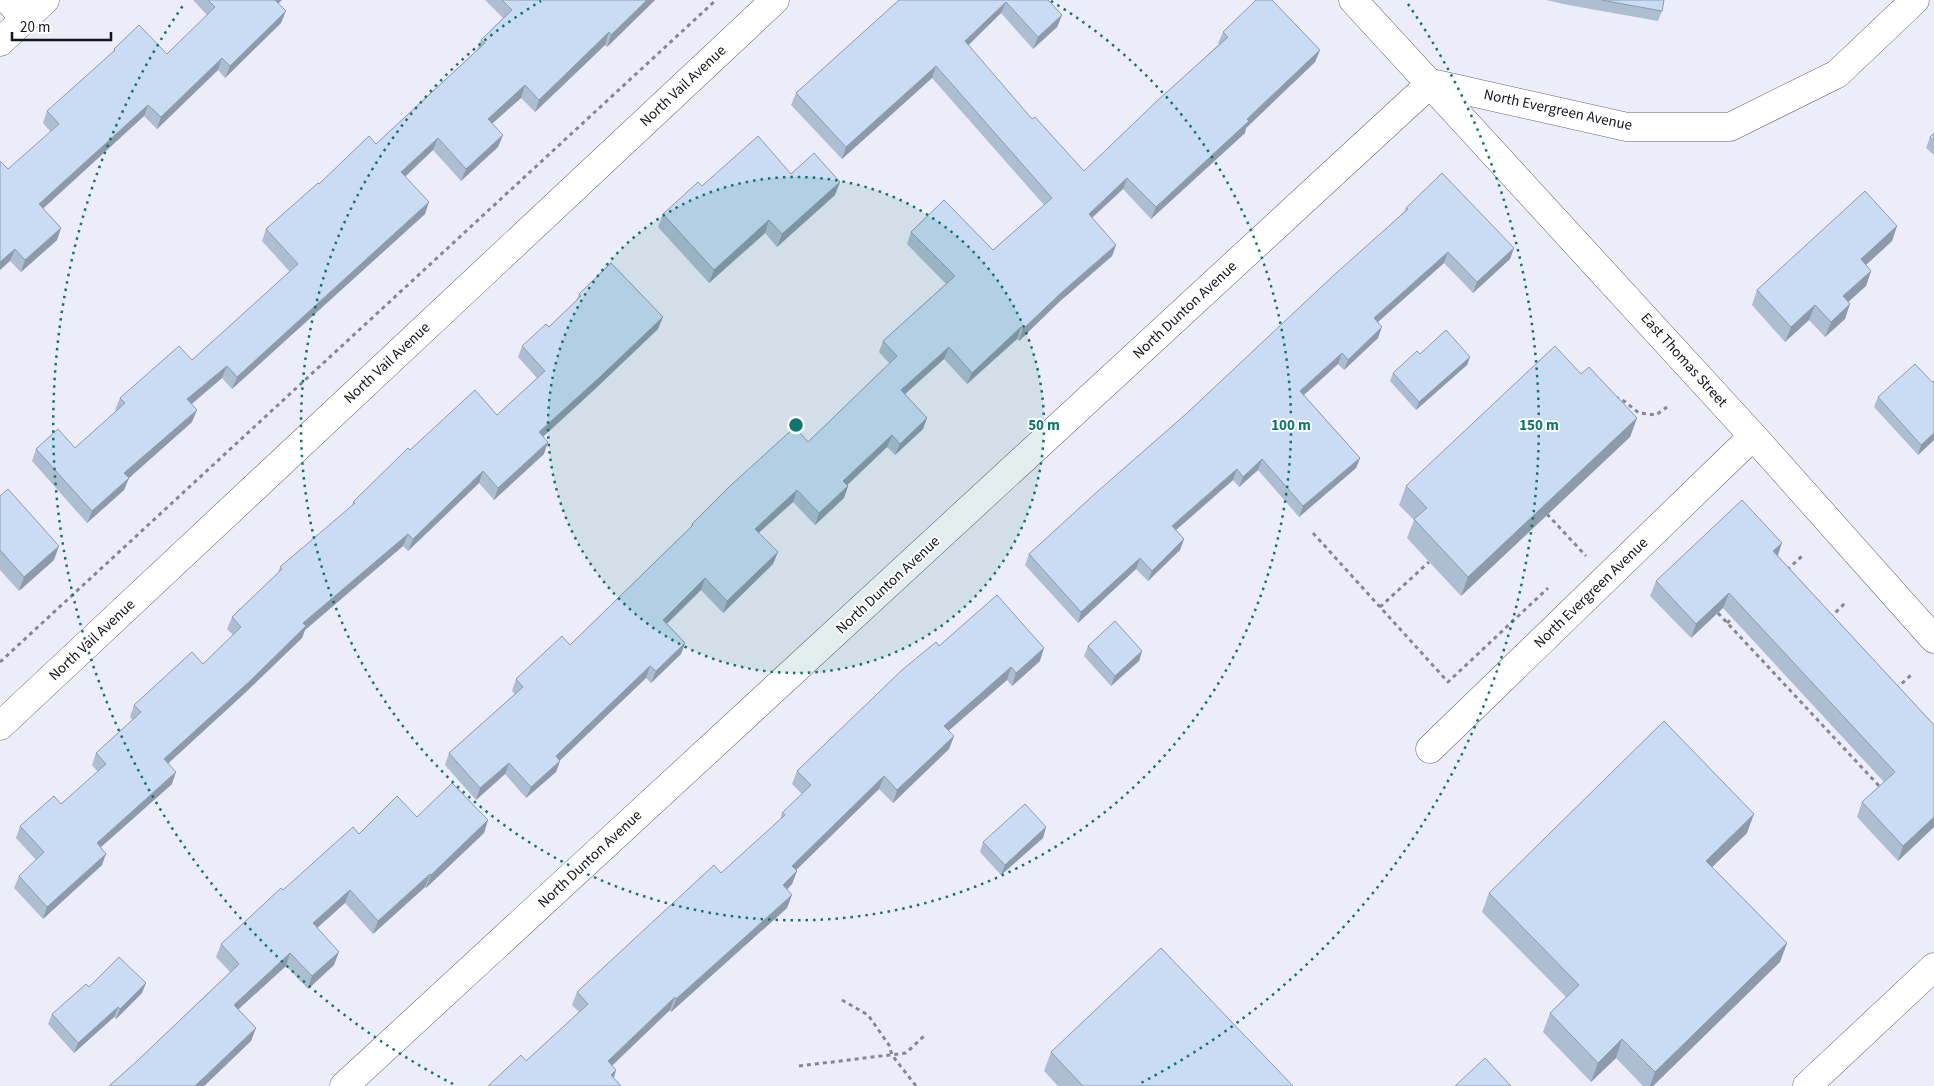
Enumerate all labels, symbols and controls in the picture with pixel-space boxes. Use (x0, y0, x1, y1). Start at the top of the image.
scale bar (12, 10, 111, 42)
text: 20 m (20, 17, 50, 38)
street label: North Vail Avenue (635, 40, 731, 132)
street label: North Evergreen Avenue (1482, 84, 1634, 136)
street label: North Dunton Avenue (1128, 256, 1242, 364)
street label: East Thomas Street (1636, 308, 1732, 412)
street label: North Vail Avenue (339, 317, 435, 409)
text: 50 m (1028, 415, 1060, 436)
text: 100 m (1271, 415, 1311, 436)
text: 150 m (1519, 415, 1559, 436)
centre of rings (787, 416, 805, 434)
street label: North Dunton Avenue (831, 531, 945, 639)
street label: North Evergreen Avenue (1529, 533, 1653, 653)
street label: North Vail Avenue (44, 594, 140, 686)
street label: North Dunton Avenue (533, 805, 647, 913)

